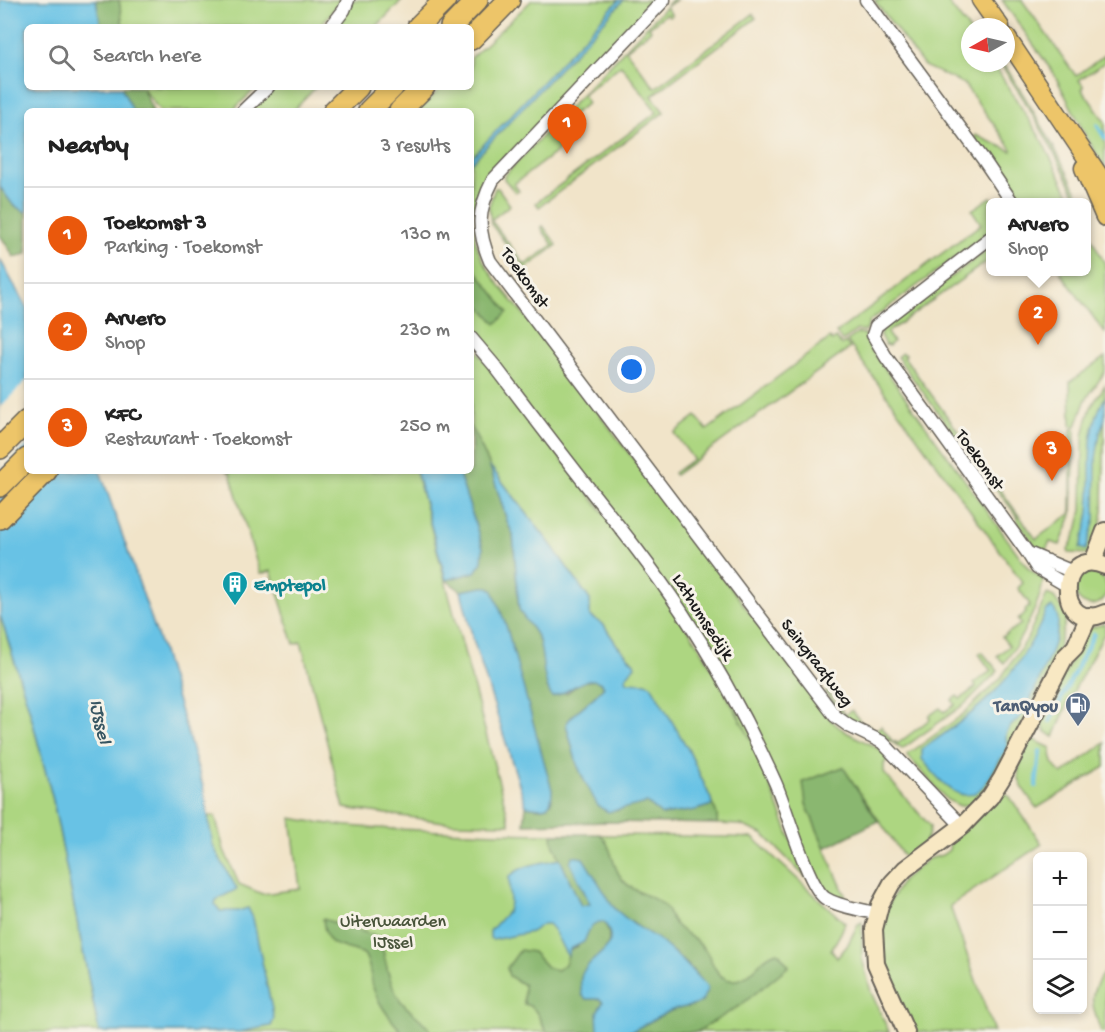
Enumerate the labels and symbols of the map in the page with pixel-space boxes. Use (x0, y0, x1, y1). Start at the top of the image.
north arrow (961, 18, 1015, 72)
pin: 1 (548, 104, 586, 154)
street label: Toekomst (494, 243, 554, 314)
pin: 2 (1018, 296, 1058, 345)
your location (617, 355, 646, 384)
street label: Toekomst (949, 425, 1009, 496)
pin: 3 (1032, 432, 1072, 481)
building icon: Emptepol (220, 569, 250, 607)
street label: Lathumsedijk (666, 570, 739, 666)
place label: Emptepol (254, 576, 326, 597)
street label: Seingraafweg (775, 615, 857, 712)
fuel station icon: TanQyou (1063, 690, 1093, 728)
water label: IJssel (83, 697, 115, 748)
place label: TanQyou (992, 697, 1059, 718)
park label: Uiterwaarden IJssel (340, 912, 446, 954)

